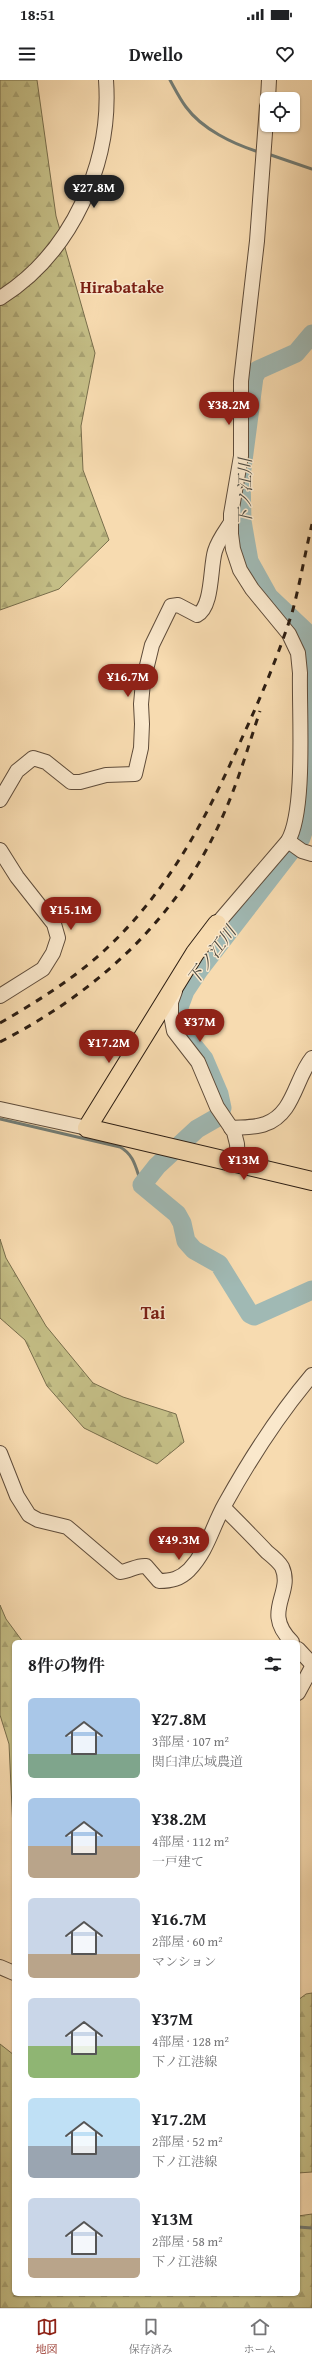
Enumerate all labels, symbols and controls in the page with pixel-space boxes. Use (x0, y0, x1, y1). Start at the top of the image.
text: 18:51 (20, 4, 55, 25)
text: Dwello (129, 41, 183, 68)
icon: menu (16, 43, 38, 65)
icon: heart (274, 43, 296, 65)
map controls (260, 92, 300, 132)
button: locate (260, 92, 300, 132)
pin: ¥27.8M (61, 175, 127, 209)
text: ¥27.8M (73, 178, 115, 197)
district label: Hirabatake (80, 274, 164, 299)
pin: ¥38.2M (196, 392, 262, 426)
text: ¥38.2M (208, 395, 250, 414)
water label: 下ノ江川 (232, 456, 257, 526)
pin: ¥16.7M (95, 664, 161, 698)
text: ¥16.7M (107, 667, 149, 686)
pin: ¥15.1M (38, 897, 104, 931)
text: ¥15.1M (50, 900, 92, 919)
water label: 下ノ江川 (181, 919, 243, 990)
pin: ¥37M (176, 1009, 224, 1043)
text: ¥37M (184, 1012, 216, 1031)
pin: ¥17.2M (76, 1030, 142, 1064)
text: ¥17.2M (88, 1033, 130, 1052)
pin: ¥13M (220, 1147, 268, 1181)
text: ¥13M (228, 1150, 260, 1169)
district label: Tai (141, 1299, 166, 1326)
pin: ¥49.3M (146, 1527, 212, 1561)
text: ¥49.3M (158, 1530, 200, 1549)
text: 8件の物件 (28, 1652, 105, 1677)
icon: filters (262, 1653, 284, 1675)
text: ¥27.8M (152, 1706, 207, 1731)
icon: home (60, 1714, 108, 1762)
text: 3部屋 · 107 m² (152, 1732, 229, 1751)
text: 関臼津広域農道 (152, 1752, 243, 1771)
text: ¥38.2M (152, 1806, 207, 1831)
icon: home (60, 1814, 108, 1862)
text: 4部屋 · 112 m² (152, 1832, 229, 1851)
text: 一戸建て (152, 1852, 204, 1871)
text: ¥16.7M (152, 1906, 207, 1931)
icon: home (60, 1914, 108, 1962)
text: 2部屋 · 60 m² (152, 1932, 223, 1951)
text: マンション (152, 1952, 216, 1971)
text: ¥37M (152, 2006, 193, 2031)
icon: home (60, 2014, 108, 2062)
text: 4部屋 · 128 m² (152, 2032, 229, 2051)
text: 下ノ江港線 (152, 2052, 217, 2071)
text: ¥17.2M (152, 2106, 207, 2131)
icon: home (60, 2114, 108, 2162)
text: 2部屋 · 52 m² (152, 2132, 223, 2151)
text: 下ノ江港線 (152, 2152, 217, 2171)
text: ¥13M (152, 2206, 193, 2231)
icon: home (60, 2214, 108, 2262)
text: 2部屋 · 58 m² (152, 2232, 223, 2251)
text: 下ノ江港線 (152, 2252, 217, 2271)
tab: 地図 (36, 2316, 58, 2357)
tab: 保存済み (129, 2316, 173, 2357)
tab: ホーム (244, 2316, 277, 2357)

